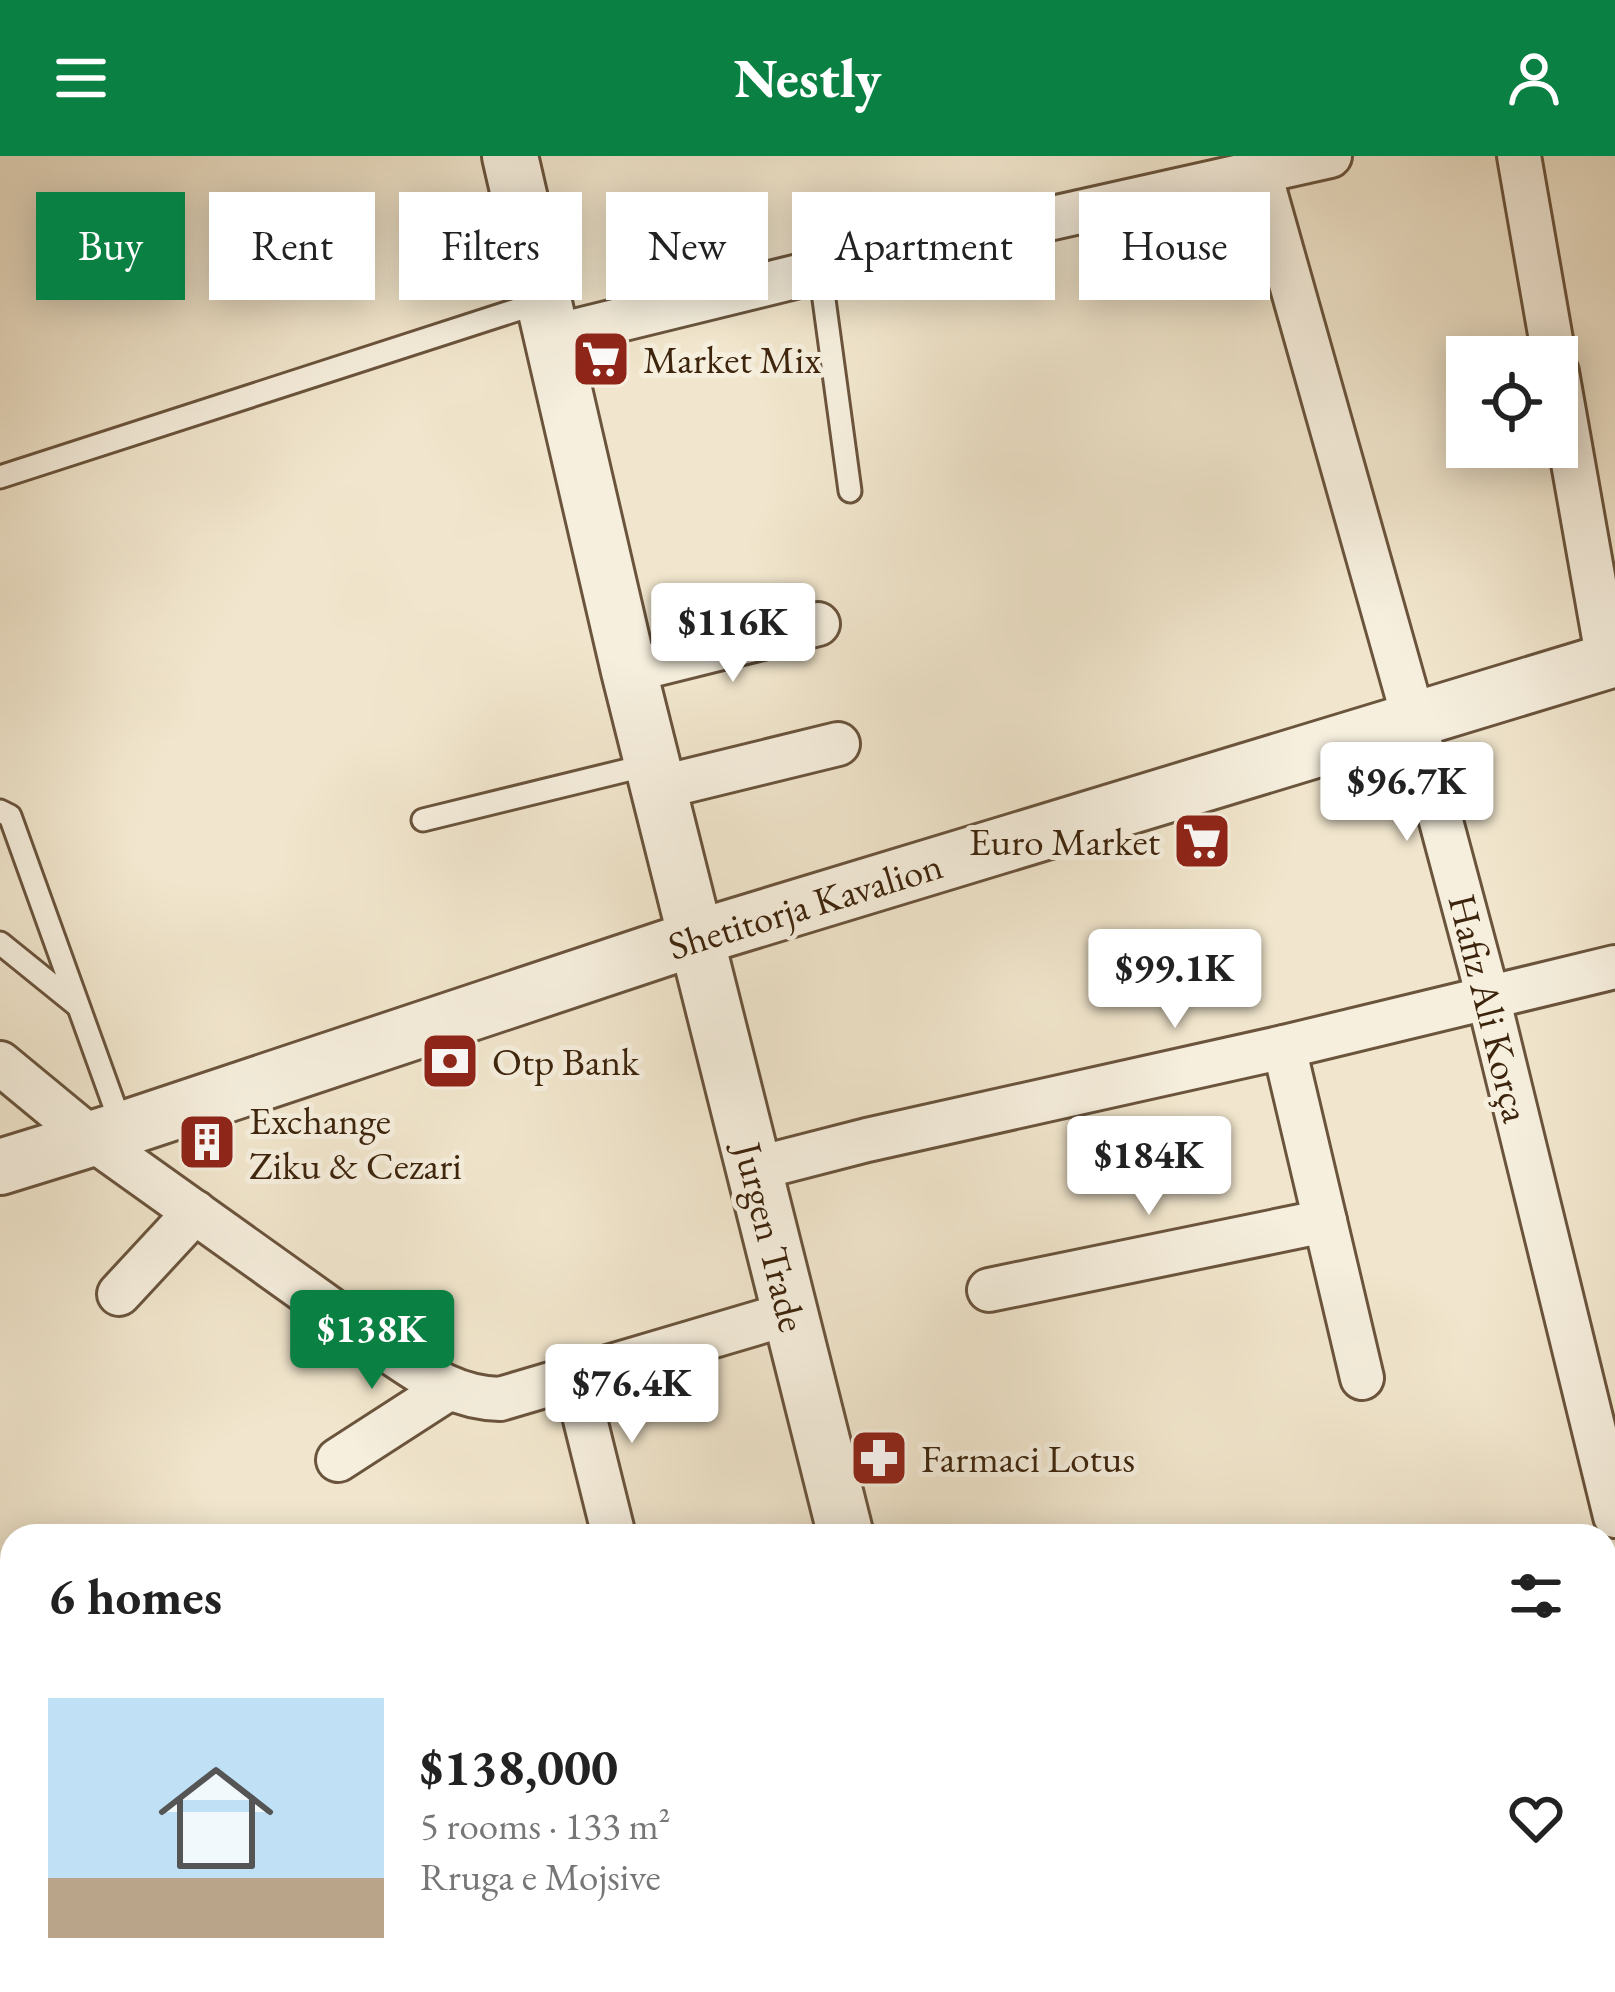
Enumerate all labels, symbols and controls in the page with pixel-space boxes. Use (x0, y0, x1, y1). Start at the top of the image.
text: Nestly (734, 43, 881, 113)
icon: menu (48, 45, 114, 111)
icon: person (1501, 45, 1567, 111)
chip: Buy (36, 192, 185, 300)
chip: Rent (209, 192, 375, 300)
chip: Filters (399, 192, 582, 300)
chip: New (606, 192, 768, 300)
chip: Apartment (792, 192, 1055, 300)
chip: House (1079, 192, 1270, 300)
supermarket icon: Market Mix (570, 328, 632, 390)
place label: Market Mix (643, 334, 821, 385)
map controls (1446, 336, 1578, 468)
button: locate (1446, 336, 1578, 468)
pin: $116K (649, 583, 817, 685)
text: $116K (678, 596, 788, 647)
pin: $96.7K (1309, 742, 1505, 844)
text: $96.7K (1347, 755, 1467, 806)
supermarket icon: Euro Market (1171, 810, 1233, 872)
place label: Euro Market (969, 816, 1160, 867)
street label: Shetitorja Kavalion (662, 840, 948, 971)
street label: Hafiz Ali Korça (1437, 889, 1543, 1128)
pin: $99.1K (1077, 929, 1273, 1031)
text: $99.1K (1115, 942, 1235, 993)
bank icon: Otp Bank (419, 1030, 481, 1092)
place label: Otp Bank (492, 1036, 640, 1087)
place label: Exchange Ziku & Cezari (249, 1095, 462, 1191)
building icon: Exchange Ziku & Cezari (176, 1111, 238, 1173)
pin: $184K (1065, 1116, 1233, 1218)
text: $184K (1094, 1129, 1204, 1180)
street label: Jurgen Trade (722, 1134, 819, 1337)
pin: $138K (288, 1290, 456, 1392)
text: $138K (317, 1303, 427, 1354)
pin: $76.4K (534, 1344, 730, 1446)
text: $76.4K (572, 1357, 692, 1408)
pharmacy icon: Farmaci Lotus (848, 1427, 910, 1489)
place label: Farmaci Lotus (921, 1433, 1135, 1484)
text: 6 homes (48, 1563, 222, 1629)
icon: filters (1503, 1563, 1569, 1629)
text: $138,000 (420, 1734, 618, 1800)
icon: home (144, 1746, 288, 1890)
icon: heart (1503, 1785, 1569, 1851)
text: 5 rooms · 133 m² (420, 1800, 671, 1851)
text: Rruga e Mojsive (420, 1851, 661, 1902)

